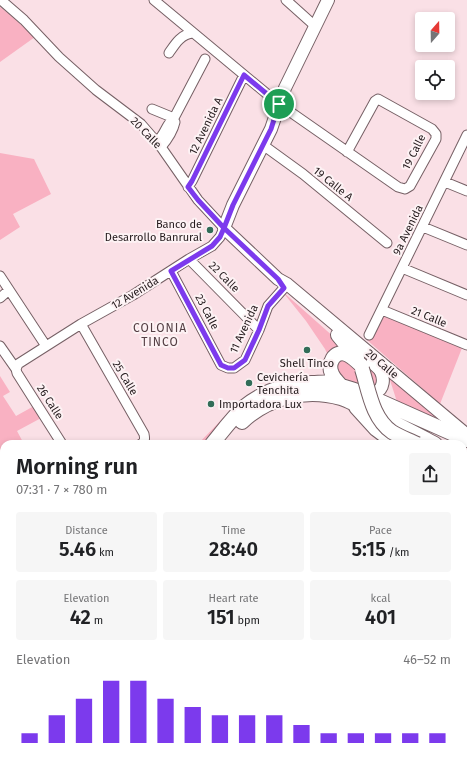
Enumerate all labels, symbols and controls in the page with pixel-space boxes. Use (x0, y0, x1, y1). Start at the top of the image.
north arrow (415, 12, 455, 52)
map controls (415, 12, 455, 100)
button: locate (415, 60, 455, 100)
pin (262, 87, 296, 121)
icon: arrive (268, 93, 290, 115)
street label: 12 Avenida A (187, 95, 226, 157)
street label: 20 Calle (128, 115, 164, 151)
street label: 19 Calle (400, 132, 428, 172)
street label: 19 Calle A (311, 164, 356, 204)
street label: 9a Avenida (390, 203, 426, 257)
place label: Banco de Desarrollo Banrural (105, 218, 202, 244)
marker: Banco de Desarrollo Banrural (205, 225, 215, 235)
street label: 22 Calle (206, 259, 242, 295)
street label: 12 Avenida (109, 274, 161, 312)
street label: 23 Calle (192, 292, 222, 332)
street label: 11 Avenida (227, 303, 261, 355)
street label: 21 Calle (409, 304, 449, 330)
district label: COLONIA TINCO (133, 321, 187, 349)
marker: Shell Tinco (302, 345, 312, 355)
street label: 20 Calle (363, 347, 401, 381)
place label: Shell Tinco (280, 357, 334, 370)
street label: 25 Calle (110, 358, 140, 398)
place label: Cevichería Tenchita (257, 371, 308, 397)
marker: Cevichería Tenchita (244, 378, 254, 388)
street label: 26 Calle (34, 382, 66, 422)
place label: Importadora Lux (219, 398, 302, 411)
marker: Importadora Lux (206, 399, 216, 409)
text: Morning run (16, 453, 138, 480)
button: share (409, 453, 451, 495)
text: 07:31 · 7 × 780 m (16, 482, 107, 497)
text: Distance (65, 524, 108, 537)
text: Time (221, 524, 246, 537)
text: Pace (369, 524, 392, 537)
text: 5.46 (59, 537, 96, 561)
text: 28:40 (209, 537, 258, 561)
text: 5:15 (351, 537, 386, 561)
text: km (96, 546, 114, 559)
text: /km (386, 546, 410, 559)
text: Elevation (63, 592, 110, 605)
text: Heart rate (208, 592, 259, 605)
text: kcal (371, 592, 390, 605)
text: 42 (70, 605, 91, 629)
text: 151 (207, 605, 235, 629)
text: 401 (365, 605, 396, 629)
text: m (91, 614, 103, 627)
text: bpm (235, 614, 260, 627)
text: Elevation (16, 652, 70, 667)
text: 46–52 m (403, 652, 451, 667)

